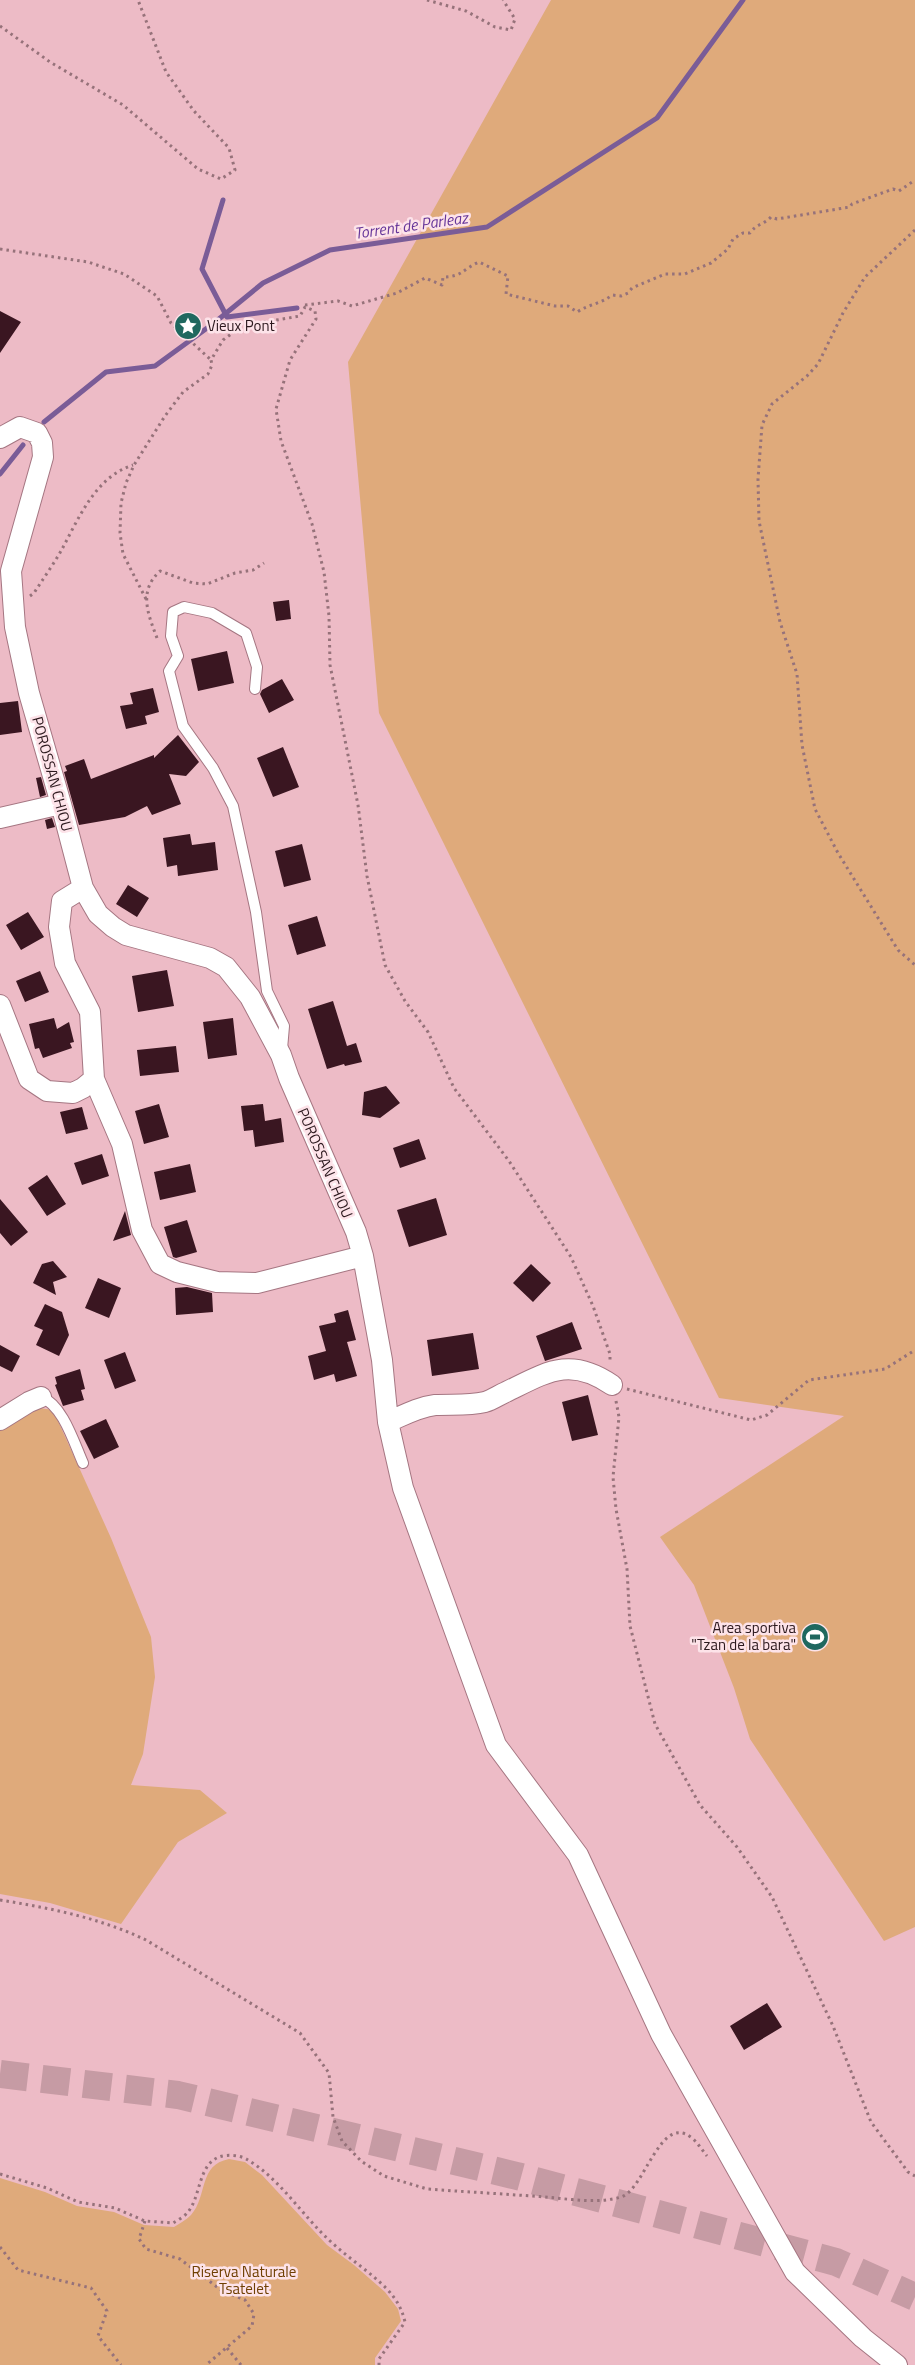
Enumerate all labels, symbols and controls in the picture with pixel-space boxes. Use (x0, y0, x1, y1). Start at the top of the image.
water label: Torrent de Parleaz (353, 205, 471, 245)
place icon: Vieux Pont (173, 311, 203, 341)
place label: Vieux Pont (207, 314, 275, 337)
street label: POROSSAN CHIOU (26, 714, 79, 834)
street label: POROSSAN CHIOU (292, 1104, 359, 1222)
place label: Area sportiva "Tzan de la bara" (691, 1616, 796, 1656)
sports icon: Area sportiva "Tzan de la bara" (800, 1622, 830, 1652)
park label: Riserva Naturale Tsatelet (192, 2260, 296, 2300)

